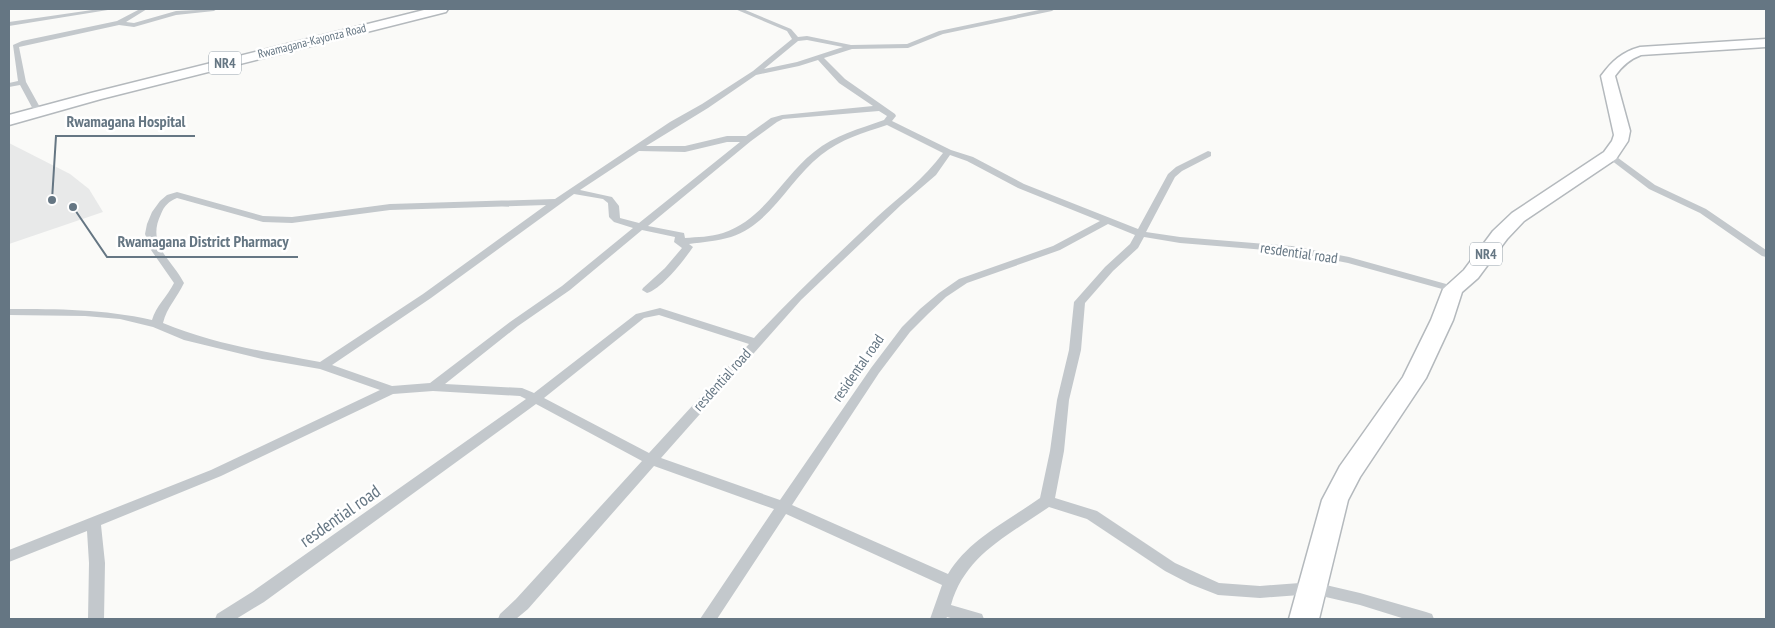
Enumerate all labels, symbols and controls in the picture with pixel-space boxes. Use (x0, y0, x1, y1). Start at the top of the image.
street label: Rwamagana-Kayonza Road (256, 20, 368, 61)
road number: NR4 (209, 52, 241, 74)
callout: Rwamagana Hospital (56, 105, 195, 136)
text: Rwamagana Hospital (66, 111, 186, 131)
callout: Rwamagana District Pharmacy (107, 226, 298, 257)
text: Rwamagana District Pharmacy (117, 231, 289, 251)
street label: resdential road (1259, 238, 1339, 267)
road number: NR4 (1470, 242, 1502, 266)
street label: residental road (827, 330, 888, 405)
street label: resdential road (689, 344, 755, 415)
street label: resdential road (295, 479, 385, 552)

